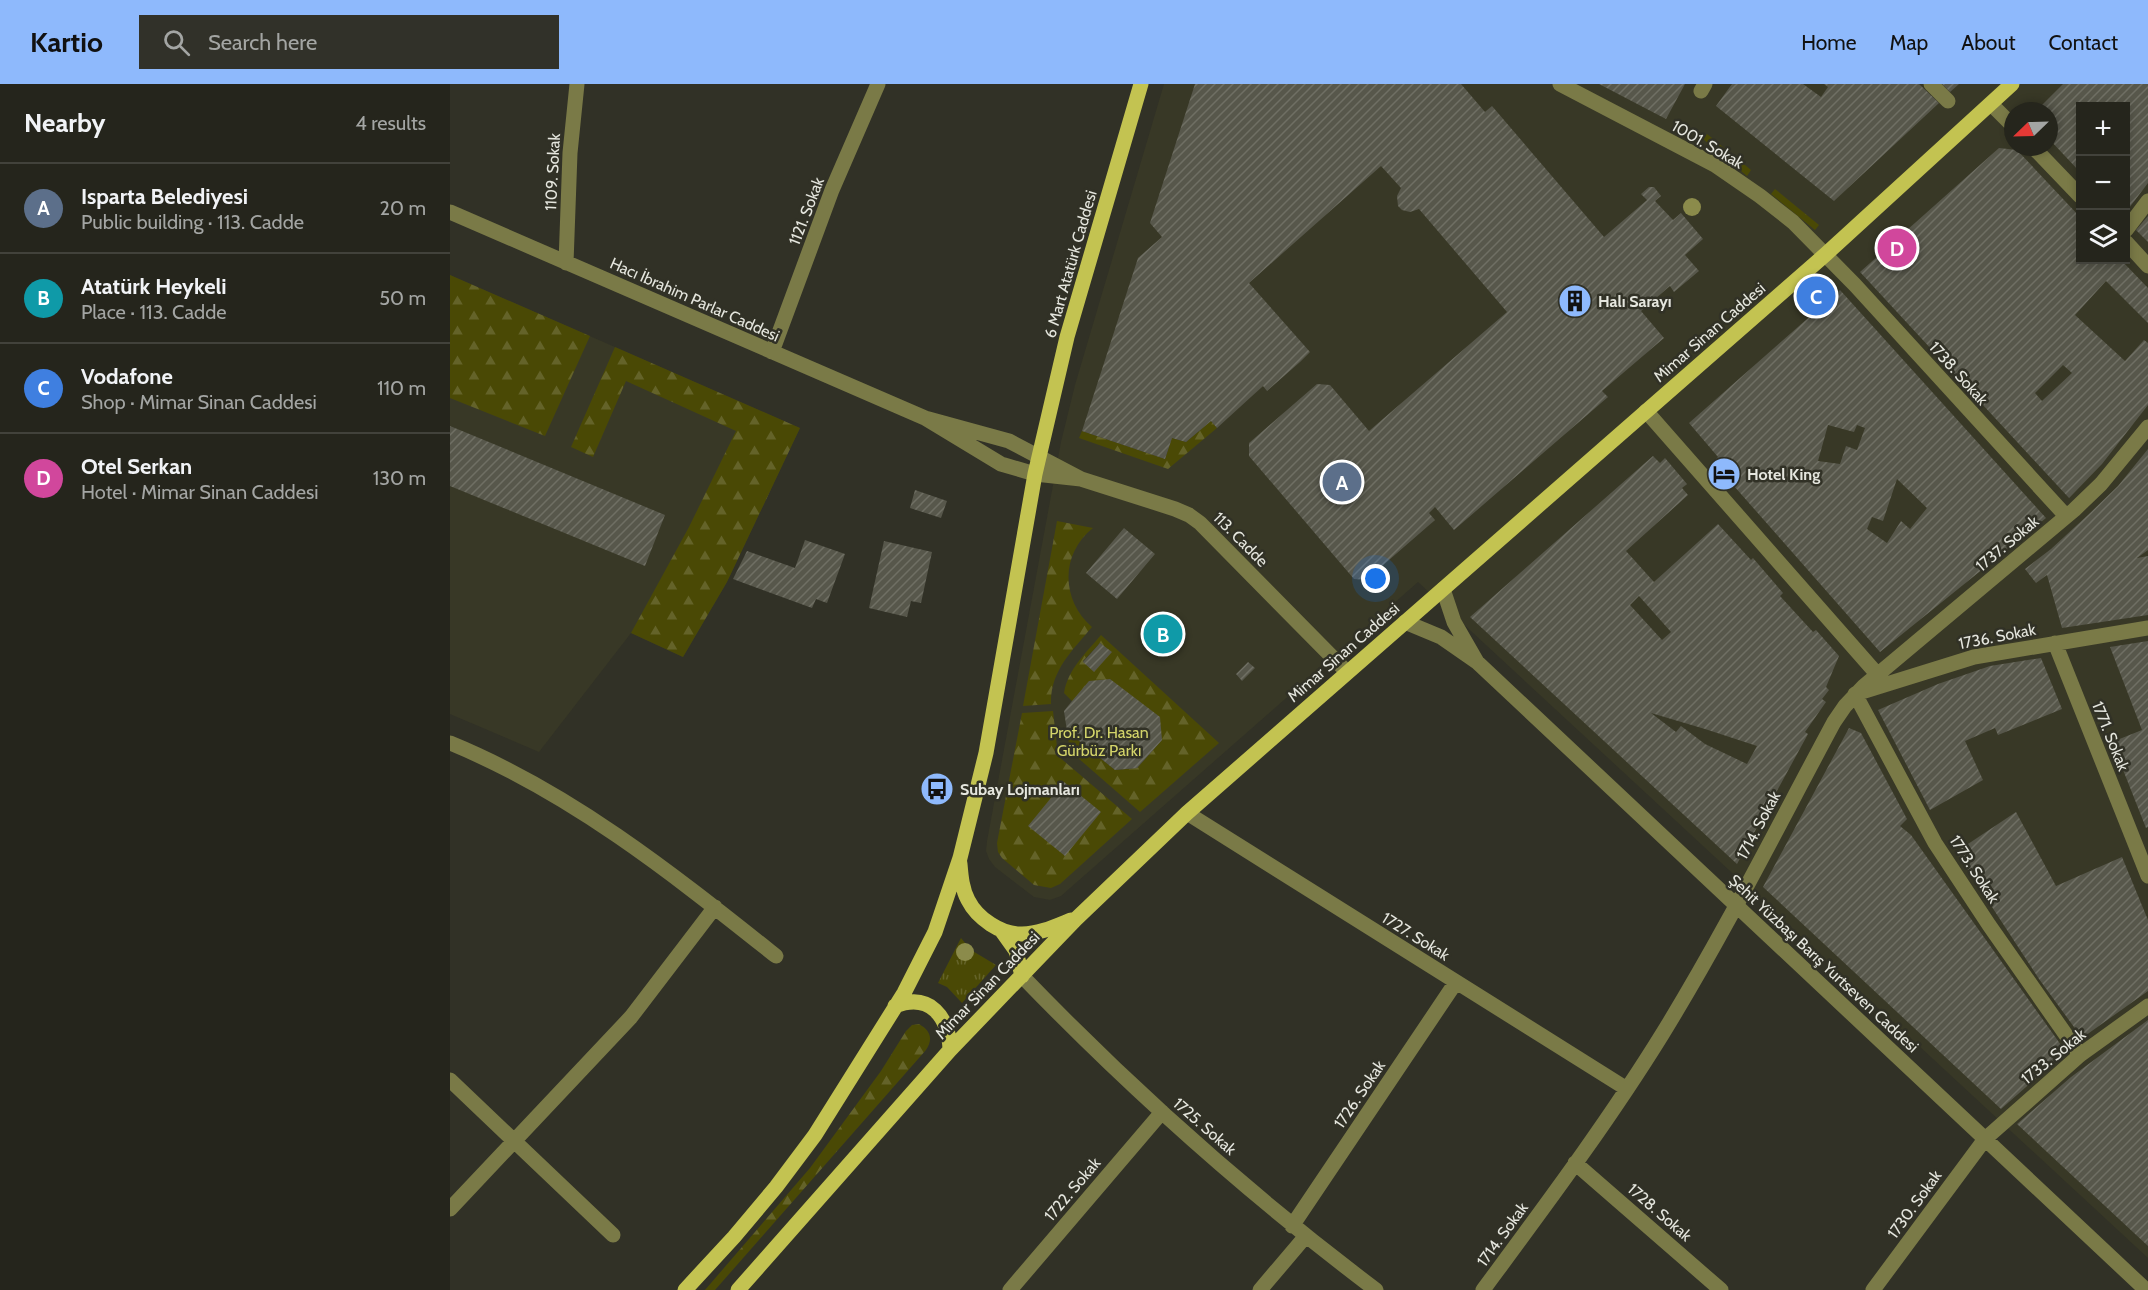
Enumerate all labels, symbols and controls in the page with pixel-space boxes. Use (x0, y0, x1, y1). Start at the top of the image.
search box (139, 15, 559, 69)
text: Kartio (30, 25, 103, 59)
icon: search (160, 26, 193, 59)
text: Search here (208, 29, 317, 56)
text: Home (1801, 30, 1857, 55)
text: Map (1890, 30, 1928, 55)
text: About (1961, 30, 2015, 55)
text: Contact (2048, 30, 2118, 55)
north arrow (2004, 102, 2058, 156)
map controls (2076, 102, 2130, 264)
button: + (2076, 102, 2130, 156)
text: Nearby (24, 107, 105, 139)
text: 4 results (355, 111, 426, 135)
street label: 1001. Sokak (1668, 116, 1748, 173)
street label: 1109. Sokak (541, 132, 564, 211)
button: − (2076, 156, 2130, 210)
street label: 1121. Sokak (785, 174, 828, 248)
text: Isparta Belediyesi (81, 183, 248, 210)
street label: 6 Mart Atatürk Caddesi (1040, 188, 1101, 340)
text: A (37, 196, 50, 220)
text: 20 m (380, 196, 426, 220)
text: Public building · 113. Cadde (81, 210, 304, 234)
button: layers (2076, 210, 2130, 264)
pin: D (1878, 226, 1916, 270)
street label: Hacı İbrahim Parlar Caddesi (607, 253, 783, 345)
text: Atatürk Heykeli (81, 273, 227, 300)
pin: C (1796, 274, 1836, 318)
street label: Mimar Sinan Caddesi (1650, 279, 1769, 386)
building icon: Halı Sarayı (1557, 283, 1593, 319)
text: B (37, 286, 50, 310)
text: 50 m (379, 286, 426, 310)
place label: Halı Sarayı (1598, 292, 1672, 311)
text: Place · 113. Cadde (81, 300, 226, 324)
street label: 1738. Sokak (1925, 338, 1993, 410)
text: Vodafone (81, 363, 173, 390)
text: C (37, 376, 50, 400)
text: 110 m (377, 376, 426, 400)
text: Shop · Mimar Sinan Caddesi (81, 390, 317, 414)
text: Otel Serkan (81, 453, 192, 480)
hotel icon: Hotel King (1706, 456, 1742, 492)
pin: A (1322, 460, 1362, 504)
place label: Hotel King (1747, 465, 1820, 484)
text: D (36, 466, 51, 490)
text: 130 m (373, 466, 426, 490)
text: Hotel · Mimar Sinan Caddesi (81, 480, 318, 504)
street label: 113. Cadde (1209, 508, 1272, 571)
street label: 1737. Sokak (1972, 511, 2043, 575)
your location (1361, 564, 1390, 593)
street label: Mimar Sinan Caddesi (1284, 599, 1403, 706)
pin: B (1144, 612, 1182, 656)
street label: 1736. Sokak (1957, 620, 2038, 653)
street label: 1771. Sokak (2088, 699, 2133, 775)
park label: Prof. Dr. Hasan Gürbüz Parkı (1049, 723, 1149, 760)
bus stop icon: Subay Lojmanları (919, 771, 955, 807)
place label: Subay Lojmanları (960, 780, 1080, 799)
street label: 1714. Sokak (1733, 787, 1785, 863)
street label: 1773. Sokak (1946, 832, 2004, 907)
street label: Şehit Yüzbaşı Barış Yurtseven Caddesi (1725, 870, 1922, 1056)
street label: 1727. Sokak (1378, 908, 1454, 965)
street label: Mimar Sinan Caddesi (931, 928, 1043, 1043)
street label: 1733. Sokak (2017, 1024, 2090, 1088)
street label: 1726. Sokak (1330, 1056, 1389, 1132)
street label: 1725. Sokak (1169, 1094, 1241, 1159)
street label: 1722. Sokak (1040, 1153, 1105, 1225)
street label: 1730. Sokak (1883, 1166, 1946, 1242)
street label: 1728. Sokak (1624, 1180, 1696, 1246)
street label: 1714. Sokak (1473, 1198, 1532, 1270)

